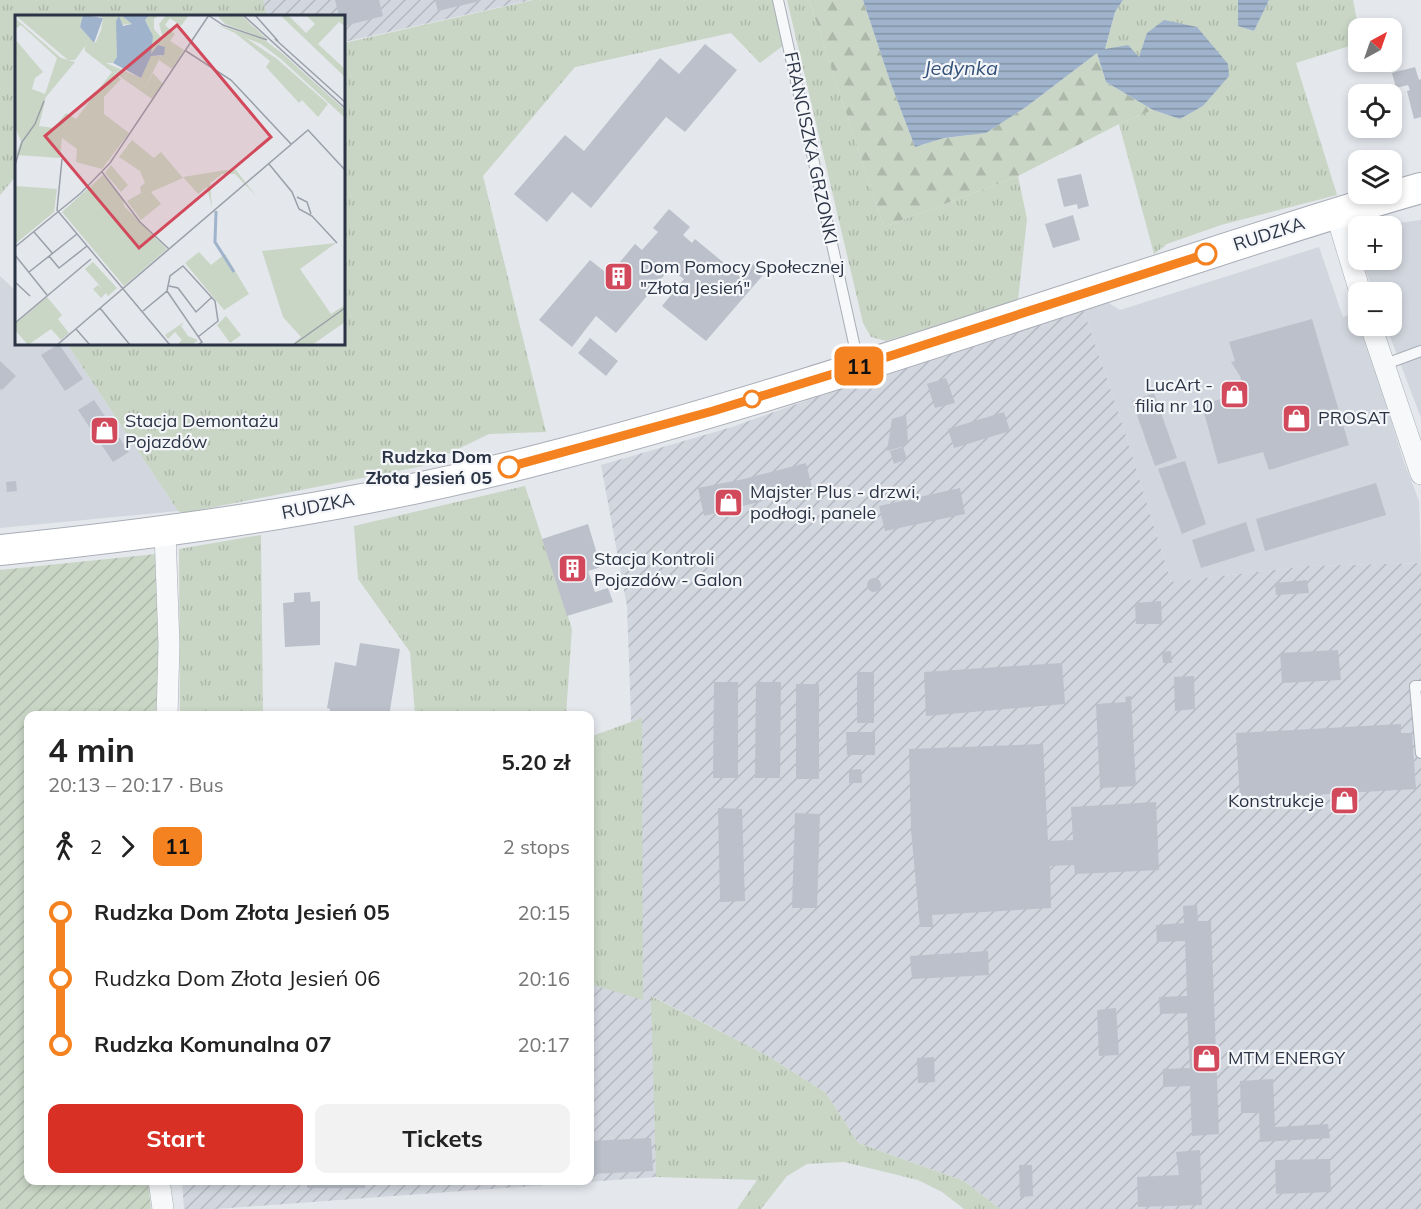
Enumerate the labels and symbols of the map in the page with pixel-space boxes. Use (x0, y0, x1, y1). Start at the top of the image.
inset map (15, 15, 345, 345)
north arrow (1348, 18, 1402, 72)
street label: FRANCISZKA GRZONKI (780, 50, 843, 246)
water label: Jedynka (922, 55, 998, 80)
street label: RUDZKA (1230, 211, 1307, 256)
unlabelled marker (1195, 243, 1217, 265)
place label: Dom Pomocy Społecznej "Złota Jesień" (640, 255, 844, 299)
building icon: Dom Pomocy Społecznej "Złota Jesień" (603, 261, 635, 293)
line badge: 11 (832, 346, 886, 386)
place label: LucArt - filia nr 10 (1135, 373, 1213, 417)
shop icon: LucArt - filia nr 10 (1218, 379, 1250, 411)
unlabelled marker (743, 390, 761, 408)
shop icon: PROSAT (1281, 402, 1313, 434)
place label: PROSAT (1318, 406, 1390, 429)
place label: Stacja Demontażu Pojazdów (125, 409, 279, 453)
shop icon: Stacja Demontażu Pojazdów (88, 415, 120, 447)
place label: Rudzka Dom Złota Jesień 05 (366, 445, 492, 489)
marker: Rudzka Dom Złota Jesień 05 (498, 456, 520, 478)
place label: Majster Plus - drzwi, podłogi, panele (750, 480, 920, 524)
shop icon: Majster Plus - drzwi, podłogi, panele (713, 486, 745, 518)
street label: RUDZKA (280, 487, 356, 524)
place label: Stacja Kontroli Pojazdów - Galon (594, 547, 743, 591)
building icon: Stacja Kontroli Pojazdów - Galon (557, 553, 589, 585)
shop icon: Konstrukcje (1329, 785, 1361, 817)
place label: Konstrukcje (1228, 789, 1324, 812)
shop icon: MTM ENERGY (1191, 1042, 1223, 1074)
place label: MTM ENERGY (1228, 1046, 1346, 1069)

